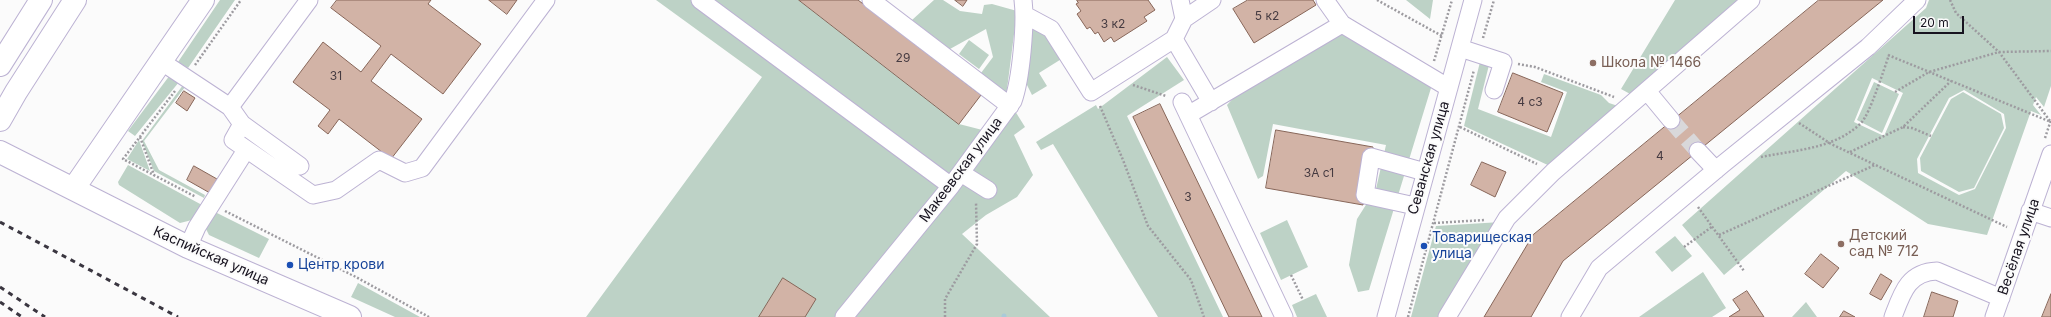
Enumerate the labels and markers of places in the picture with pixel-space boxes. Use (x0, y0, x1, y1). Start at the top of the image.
place label: Школа № 1466 (1601, 55, 1701, 71)
marker: Школа № 1466 (1588, 58, 1598, 68)
place label: Детский сад № 712 (1849, 228, 1919, 260)
place label: Товарищеская улица (1432, 230, 1532, 262)
marker: Детский сад № 712 (1836, 239, 1846, 249)
marker: Товарищеская улица (1419, 241, 1429, 251)
place label: Центр крови (298, 257, 385, 273)
marker: Центр крови (285, 260, 295, 270)

